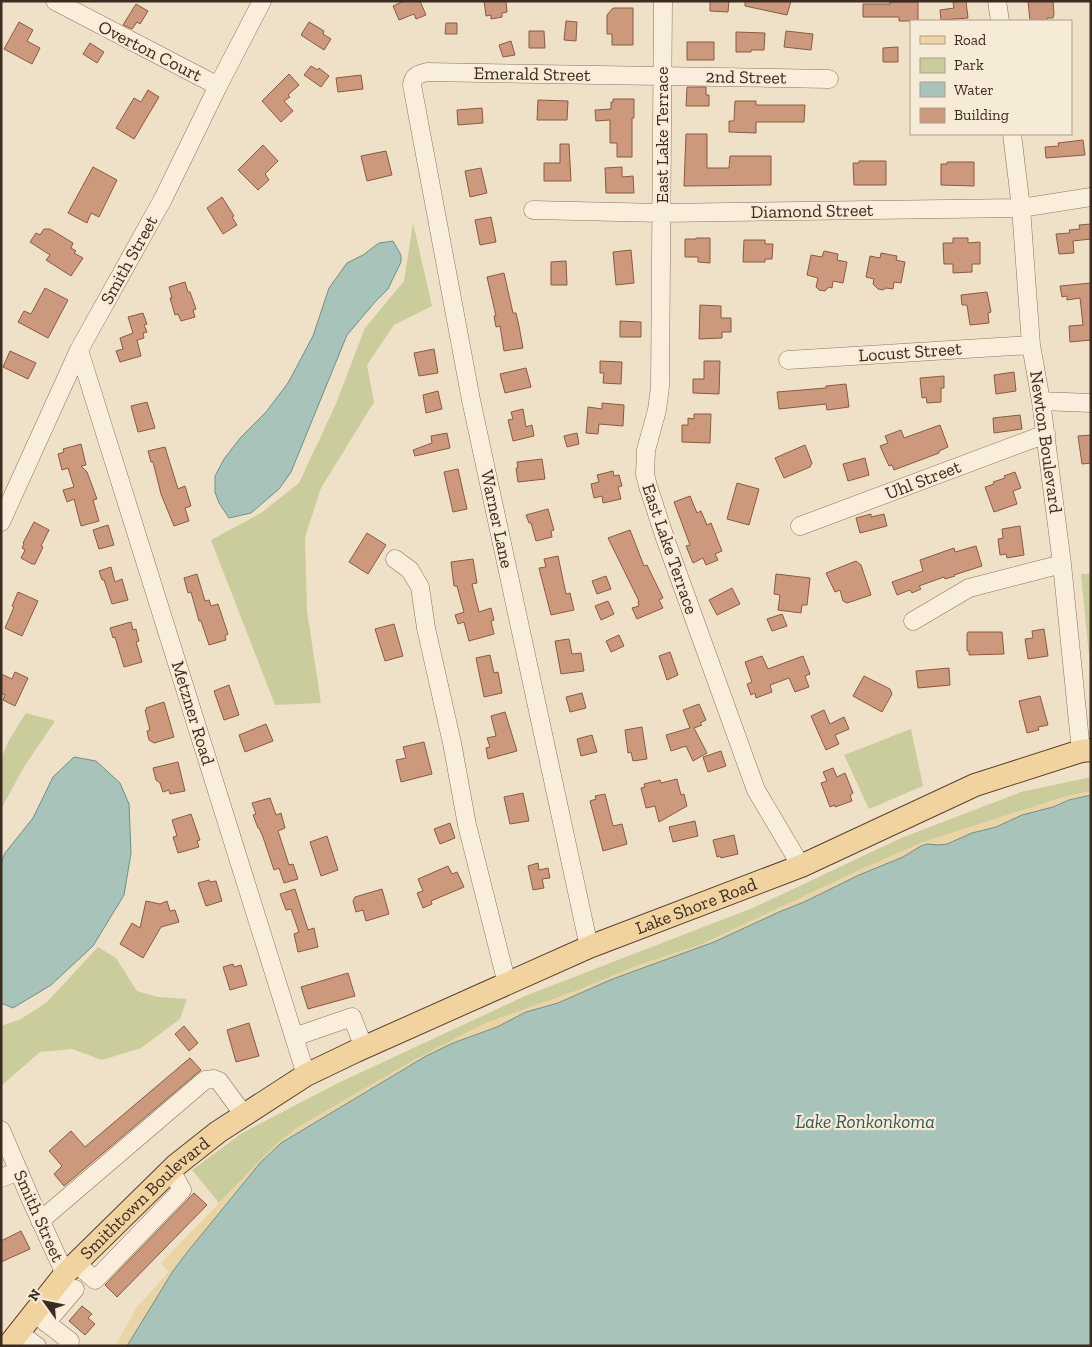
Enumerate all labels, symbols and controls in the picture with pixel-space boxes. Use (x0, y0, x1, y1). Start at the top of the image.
street label: Overton Court (94, 15, 206, 87)
legend (910, 20, 1072, 135)
text: Road (954, 31, 987, 49)
text: Park (954, 56, 984, 74)
street label: Emerald Street (473, 62, 591, 86)
street label: 2nd Street (705, 65, 787, 89)
street label: East Lake Terrace (651, 67, 673, 203)
text: Water (954, 81, 994, 99)
text: Building (954, 106, 1009, 124)
street label: Diamond Street (750, 199, 874, 223)
street label: Smith Street (96, 211, 163, 308)
street label: Locust Street (858, 337, 963, 367)
street label: Newton Boulevard (1025, 369, 1067, 515)
street label: Uhl Street (882, 455, 964, 504)
street label: Warner Lane (476, 468, 518, 570)
street label: East Lake Terrace (637, 481, 703, 617)
street label: Metzner Road (167, 658, 219, 768)
street label: Lake Shore Road (632, 873, 760, 939)
water label: Lake Ronkonkoma (795, 1110, 935, 1133)
street label: Smithtown Boulevard (75, 1132, 214, 1264)
street label: Smith Street (9, 1167, 69, 1266)
north arrow (20, 1277, 70, 1327)
text: N (24, 1286, 45, 1304)

